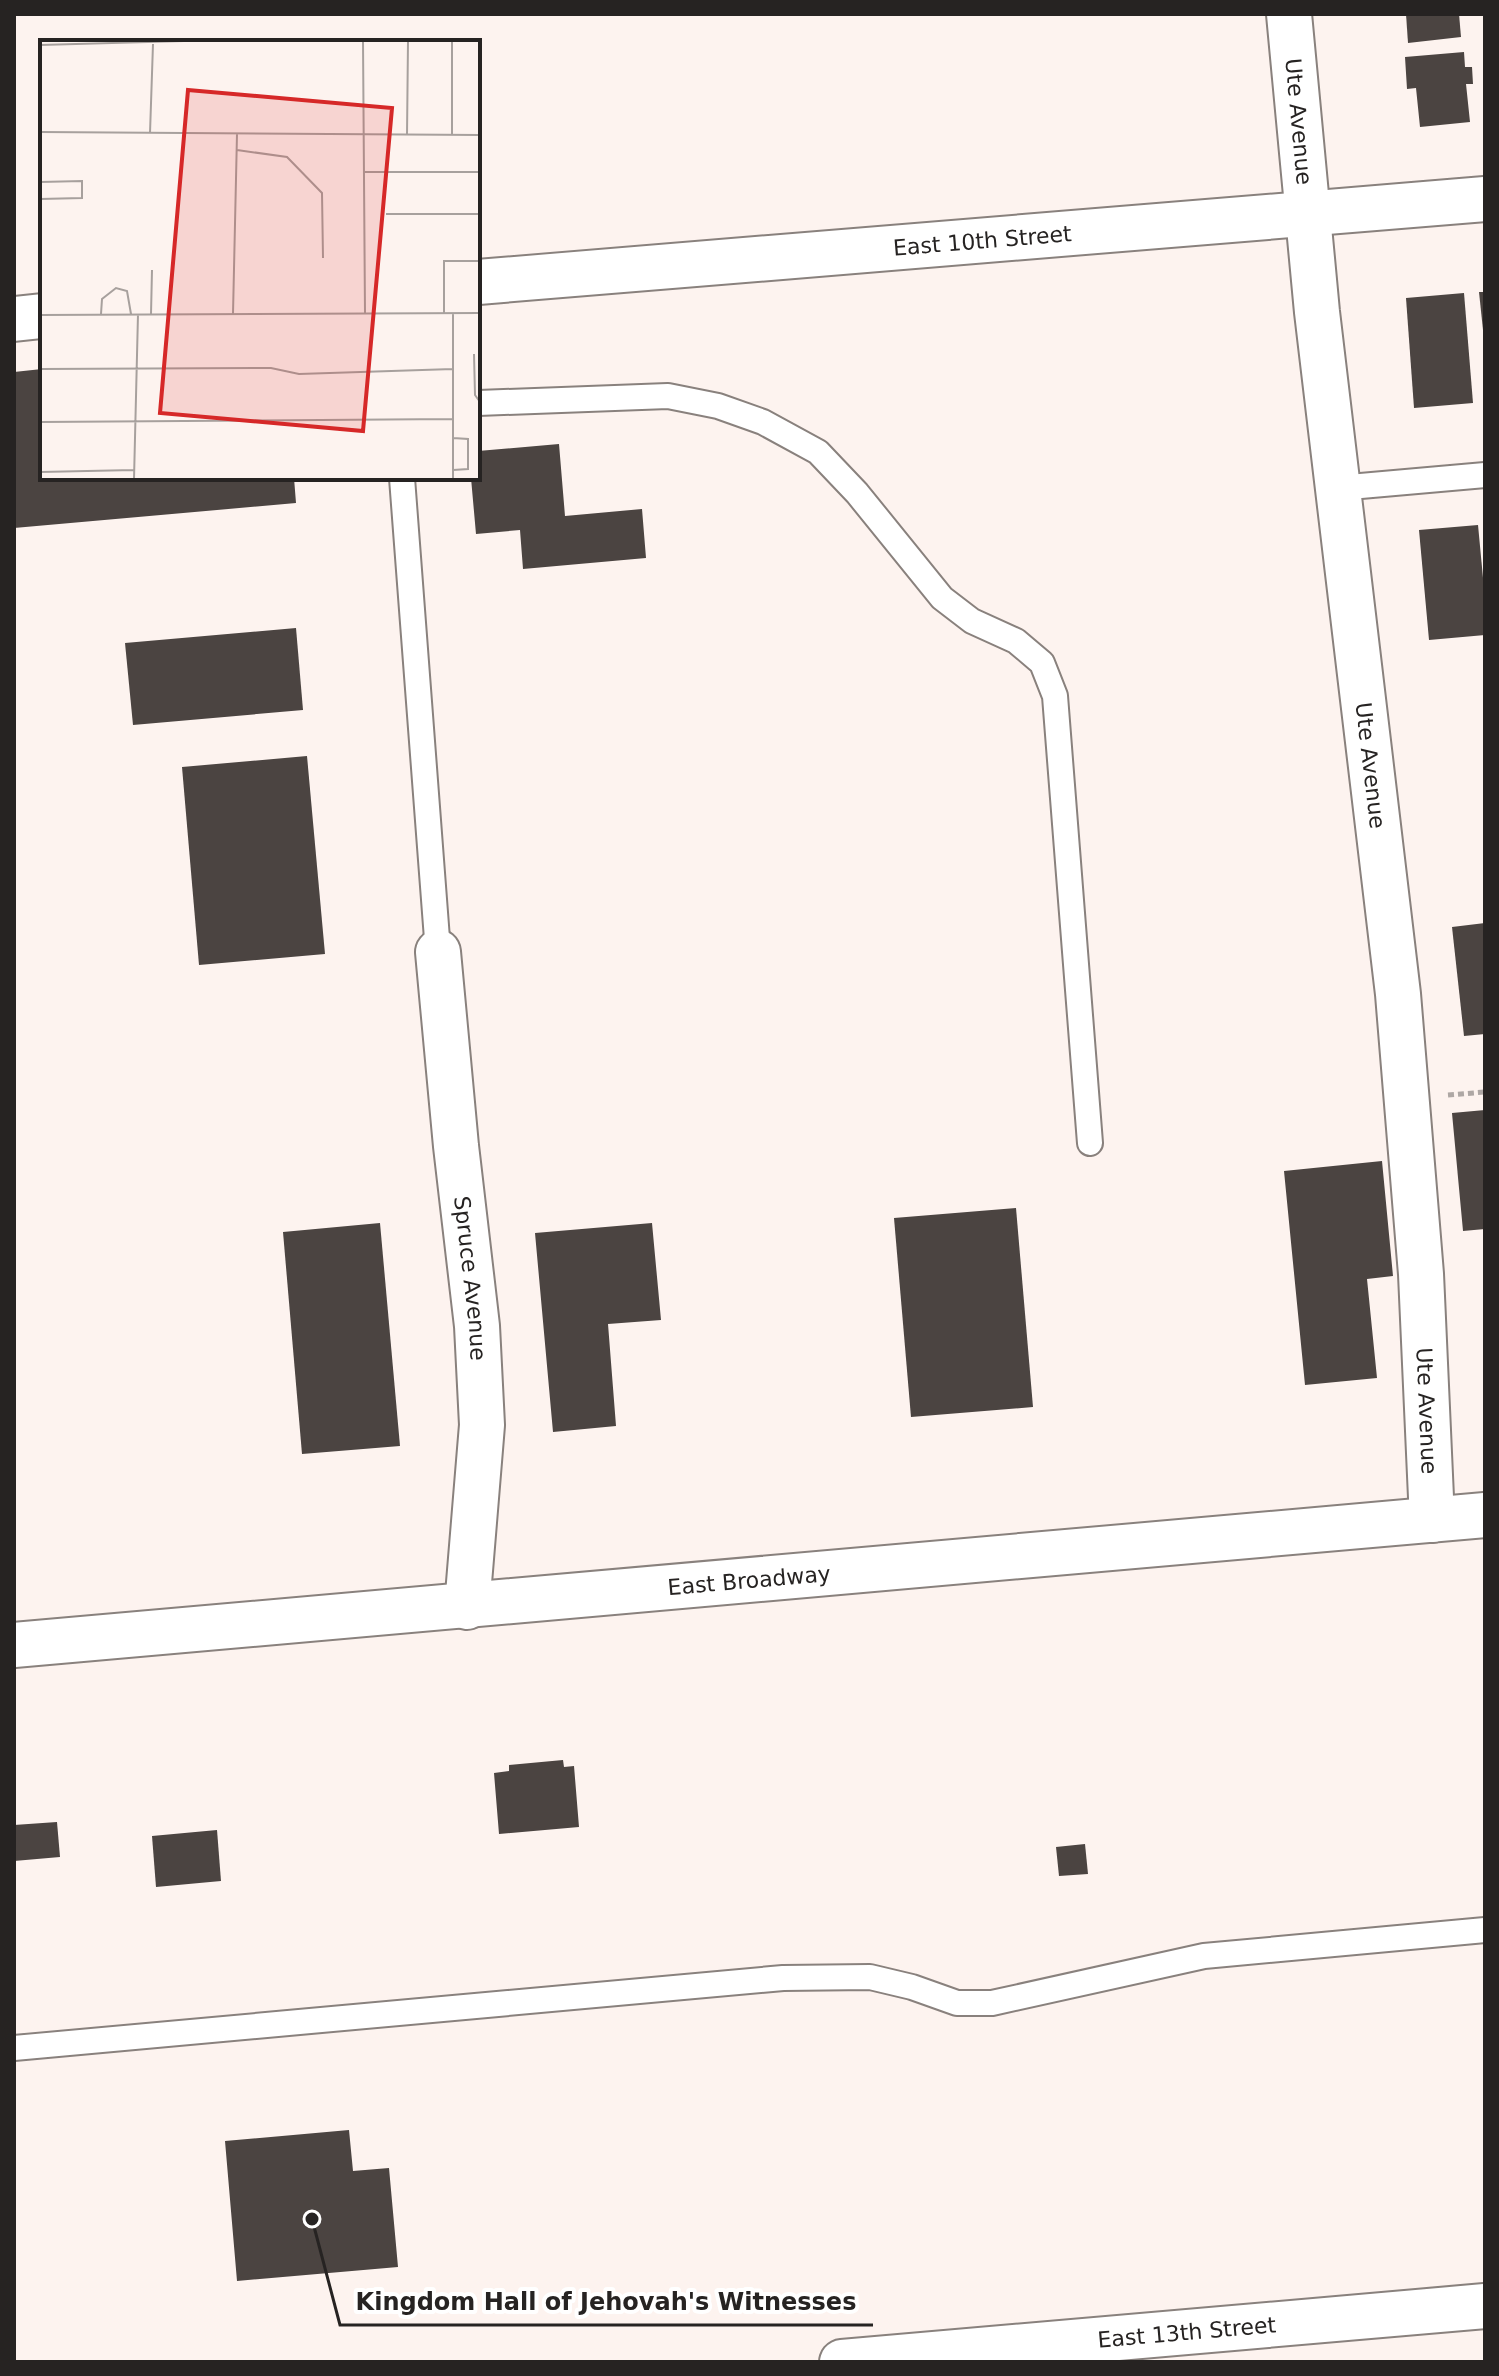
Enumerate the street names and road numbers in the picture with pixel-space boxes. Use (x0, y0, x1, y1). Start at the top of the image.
street label: Ute Avenue (1281, 57, 1317, 186)
street label: East 10th Street (892, 221, 1073, 260)
street label: Ute Avenue (1351, 701, 1391, 830)
street label: Spruce Avenue (449, 1195, 491, 1361)
street label: Ute Avenue (1412, 1347, 1442, 1475)
street label: East Broadway (667, 1560, 832, 1600)
street label: East 13th Street (1096, 2312, 1277, 2352)

